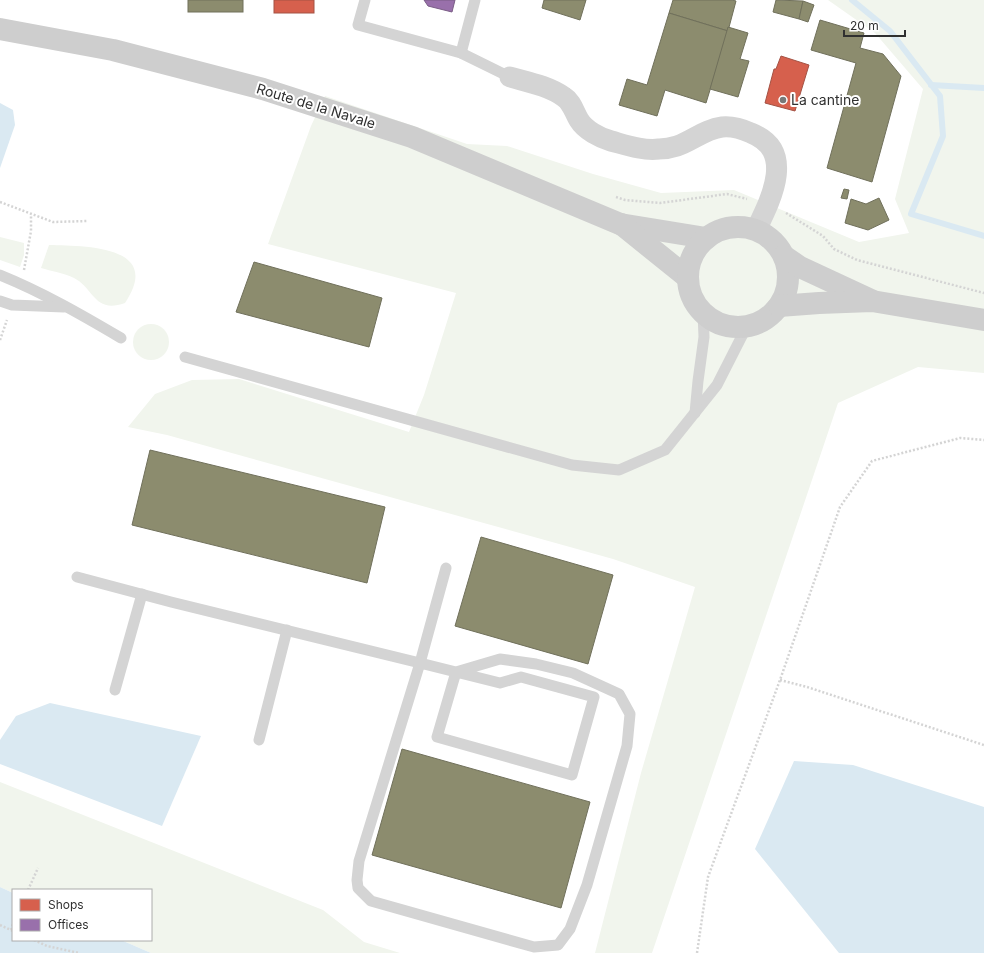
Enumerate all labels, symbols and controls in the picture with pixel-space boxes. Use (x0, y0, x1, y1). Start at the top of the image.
scale bar (844, 12, 905, 38)
text: 20 m (850, 18, 879, 33)
street label: Route de la Navale (255, 79, 378, 132)
place label: La cantine (791, 91, 859, 108)
marker: La cantine (778, 95, 788, 105)
legend (12, 889, 152, 941)
text: Shops (48, 897, 84, 912)
text: Offices (48, 917, 89, 932)

